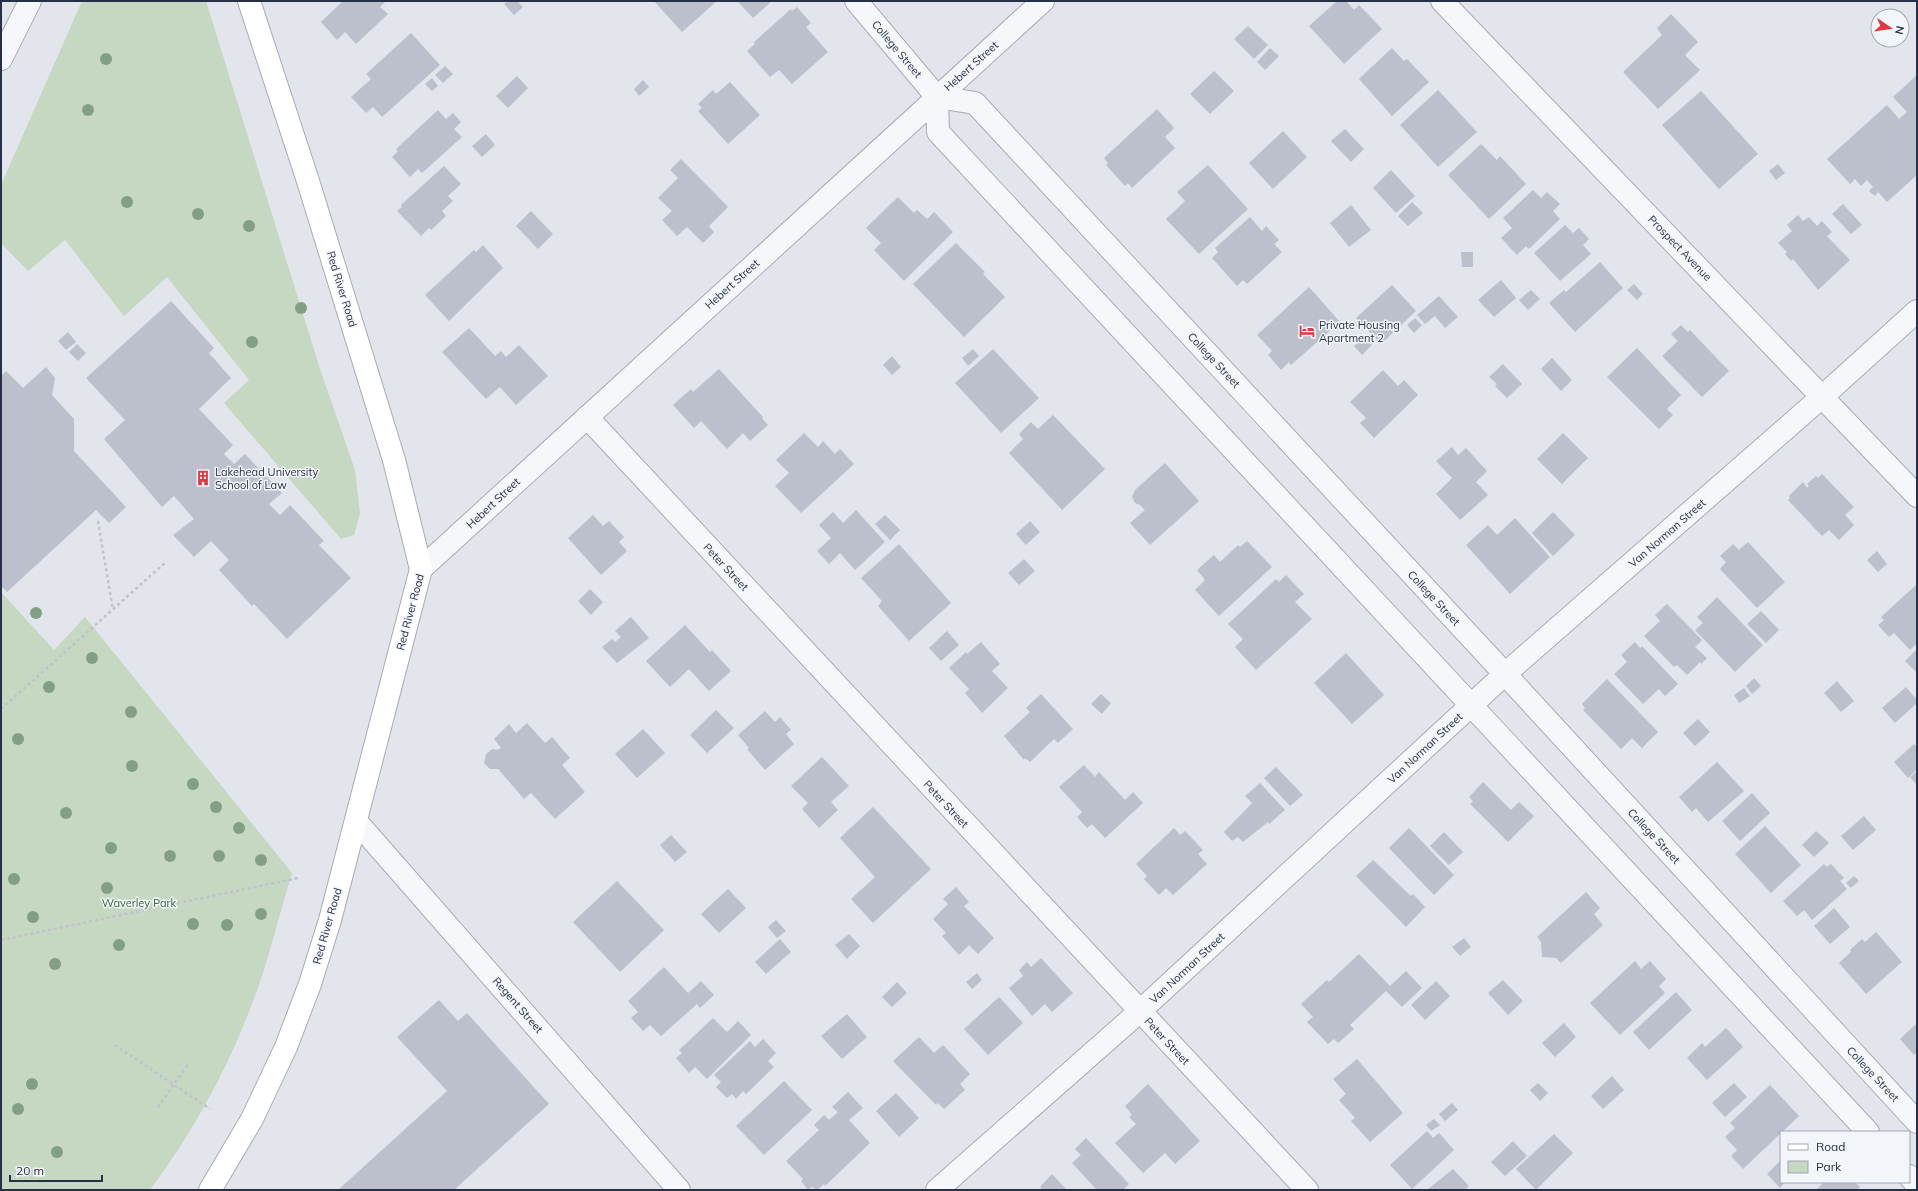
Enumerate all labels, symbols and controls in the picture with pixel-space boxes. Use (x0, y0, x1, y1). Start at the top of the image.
north arrow (1870, 8, 1910, 48)
street label: College Street (869, 17, 925, 81)
text: N (1892, 25, 1907, 36)
street label: Hebert Street (941, 38, 1001, 94)
street label: Prospect Avenue (1645, 212, 1715, 284)
street label: Red River Road (324, 249, 360, 329)
street label: Hebert Street (702, 256, 762, 312)
place label: Private Housing Apartment 2 (1319, 318, 1400, 345)
hotel icon: Private Housing Apartment 2 (1298, 322, 1316, 340)
street label: College Street (1185, 329, 1243, 391)
place label: Lakehead University School of Law (215, 465, 318, 492)
building icon: Lakehead University School of Law (194, 469, 212, 487)
street label: Hebert Street (463, 474, 523, 531)
street label: Van Norman Street (1626, 496, 1708, 570)
street label: Peter Street (700, 540, 752, 594)
street label: College Street (1405, 567, 1463, 629)
street label: Red River Road (393, 572, 427, 652)
street label: Van Norman Street (1385, 710, 1466, 786)
street label: Peter Street (920, 777, 972, 831)
street label: College Street (1625, 805, 1683, 867)
street label: Red River Road (309, 886, 345, 966)
park label: Waverley Park (102, 896, 176, 910)
street label: Van Norman Street (1147, 930, 1228, 1006)
street label: Regent Street (490, 974, 546, 1036)
street label: Peter Street (1141, 1014, 1193, 1068)
street label: College Street (1844, 1043, 1902, 1105)
legend (1780, 1131, 1910, 1183)
text: Road (1816, 1139, 1845, 1154)
scale bar (10, 1157, 102, 1183)
text: Park (1816, 1159, 1842, 1174)
text: 20 m (16, 1163, 44, 1178)

